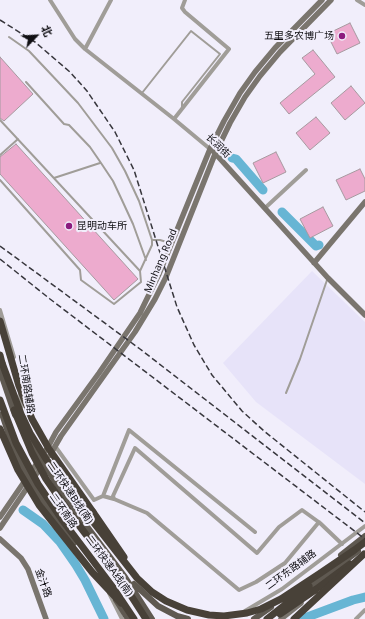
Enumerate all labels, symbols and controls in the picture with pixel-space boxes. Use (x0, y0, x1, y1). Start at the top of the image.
north arrow (16, 16, 56, 56)
text: 北 (38, 23, 56, 39)
place label: 五里多农博广场 (264, 30, 334, 42)
marker: 五里多农博广场 (337, 31, 347, 41)
street label: 长润街 (203, 131, 233, 161)
place label: 昆明动车所 (77, 220, 127, 232)
marker: 昆明动车所 (64, 221, 74, 231)
street label: Minhang Road (142, 227, 180, 295)
street label: 二环南路辅路 (15, 353, 37, 415)
street label: 二环快速B线(南) (45, 460, 95, 526)
street label: 二环南路 (47, 491, 79, 531)
street label: 二环快速A线(南) (83, 533, 135, 599)
street label: 二环东路辅路 (263, 548, 319, 592)
street label: 金汁路 (32, 567, 54, 599)

